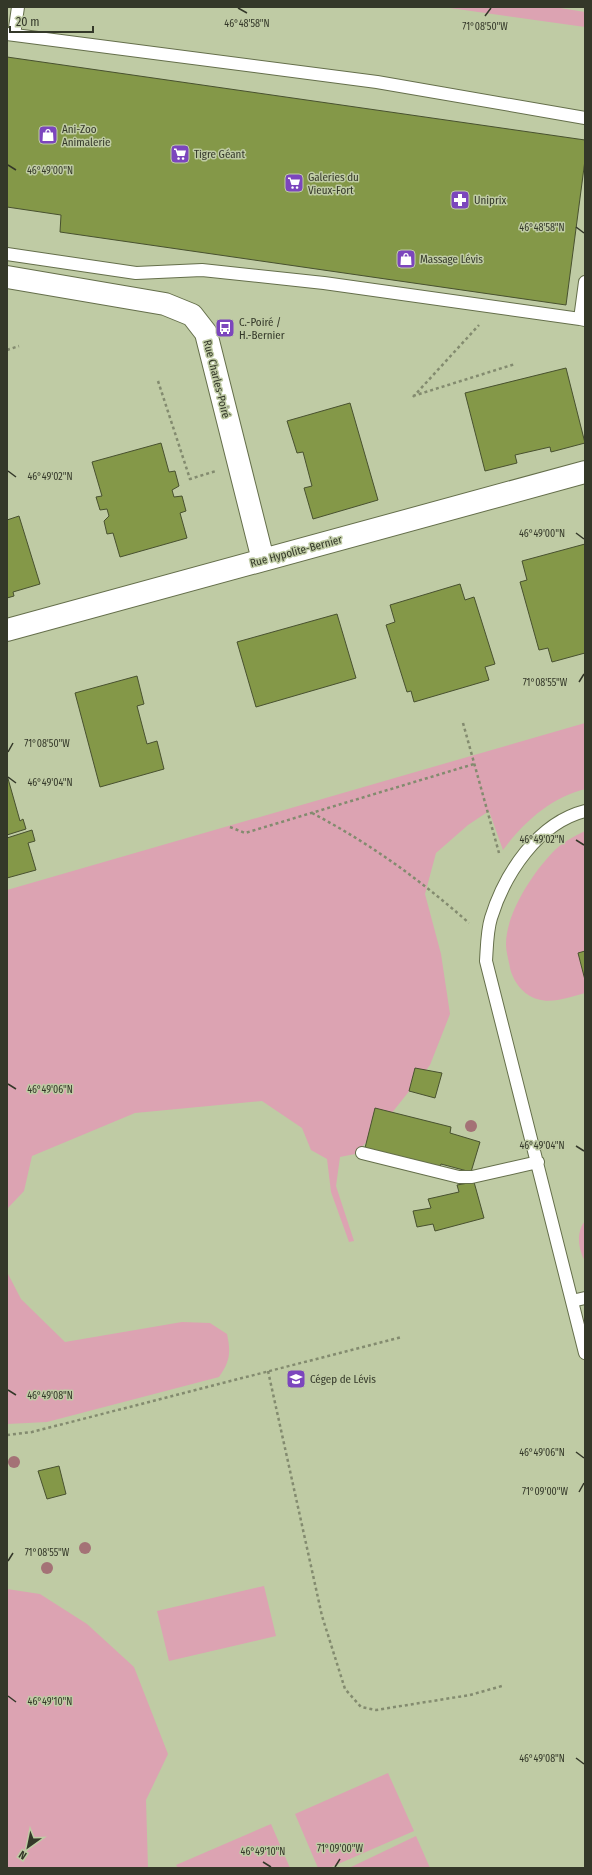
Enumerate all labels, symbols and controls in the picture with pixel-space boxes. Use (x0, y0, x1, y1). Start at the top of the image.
scale bar (10, 8, 93, 34)
text: 20 m (16, 15, 40, 29)
text: 46°48'58"N (224, 18, 270, 30)
text: 71°08'50"W (462, 21, 508, 33)
place label: Ani-Zoo Animalerie (62, 123, 110, 149)
shop icon: Ani-Zoo Animalerie (37, 124, 59, 146)
supermarket icon: Tigre Géant (169, 143, 191, 165)
place label: Tigre Géant (194, 148, 245, 161)
text: 46°49'00"N (27, 165, 73, 177)
place label: Galeries du Vieux-Fort (308, 171, 359, 197)
supermarket icon: Galeries du Vieux-Fort (283, 172, 305, 194)
pharmacy icon: Uniprix (449, 189, 471, 211)
place label: Uniprix (474, 194, 506, 207)
text: 46°48'58"N (519, 222, 565, 234)
shop icon: Massage Lévis (395, 248, 417, 270)
place label: Massage Lévis (420, 253, 483, 266)
place label: C.-Poiré / H.-Bernier (239, 316, 285, 342)
bus stop icon: C.-Poiré / H.-Bernier (214, 317, 236, 339)
street label: Rue Charles-Poiré (201, 339, 233, 420)
text: 46°49'02"N (27, 471, 73, 483)
text: 46°49'00"N (519, 528, 565, 540)
street label: Rue Hypolite-Bernier (249, 533, 344, 570)
text: 71°08'55"W (523, 677, 568, 689)
text: 71°08'50"W (24, 738, 70, 750)
text: 46°49'04"N (27, 777, 73, 789)
text: 46°49'02"N (519, 834, 565, 846)
text: 46°49'06"N (27, 1084, 73, 1096)
text: 46°49'04"N (519, 1140, 565, 1152)
school or university icon: Cégep de Lévis (285, 1368, 307, 1390)
place label: Cégep de Lévis (310, 1373, 376, 1386)
text: 46°49'08"N (27, 1390, 73, 1402)
text: 46°49'06"N (519, 1447, 565, 1459)
text: 71°09'00"W (522, 1486, 569, 1498)
text: 71°08'55"W (25, 1547, 70, 1559)
text: 46°49'10"N (28, 1696, 72, 1708)
text: 46°49'08"N (519, 1753, 565, 1765)
north arrow (8, 1827, 48, 1867)
text: 71°09'00"W (317, 1843, 364, 1855)
text: 46°49'10"N (241, 1846, 285, 1858)
text: N (17, 1848, 29, 1862)

